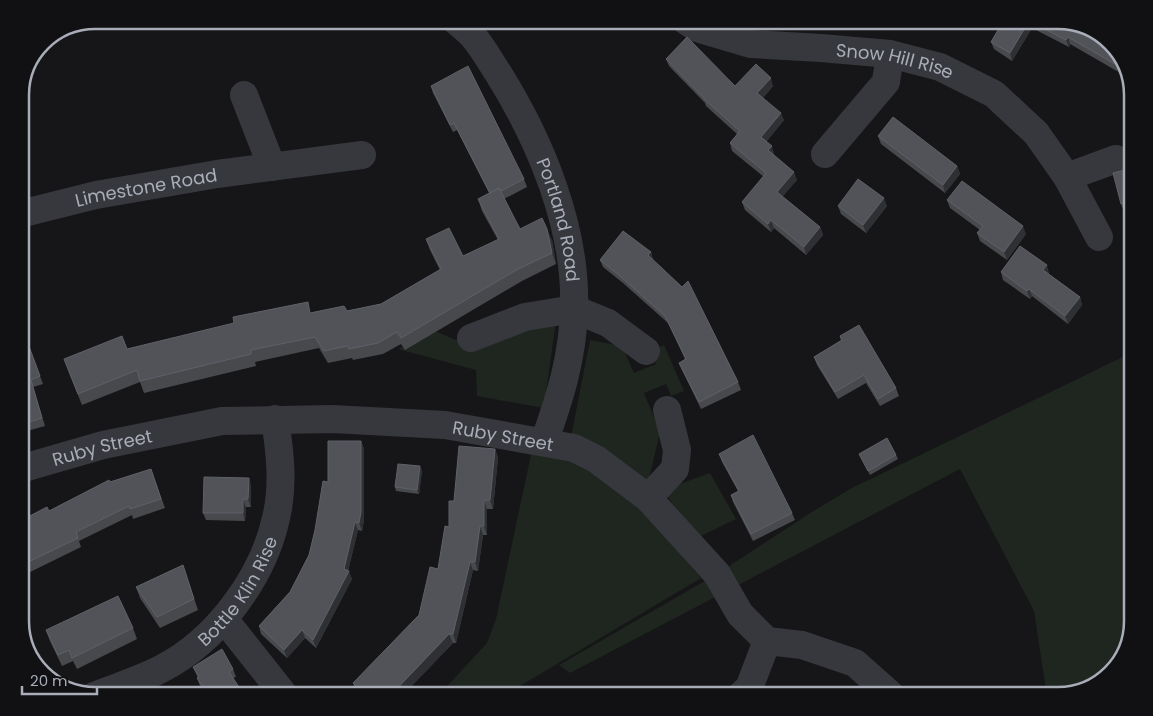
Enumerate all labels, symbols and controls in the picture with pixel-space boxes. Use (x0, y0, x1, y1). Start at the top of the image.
street label: Snow Hill Rise (835, 37, 958, 84)
street label: Portland Road (531, 154, 586, 283)
street label: Limestone Road (72, 162, 219, 212)
street label: Ruby Street (451, 414, 556, 457)
street label: Ruby Street (49, 423, 154, 472)
street label: Bottle Klin Rise (192, 533, 283, 651)
scale bar (22, 664, 98, 696)
text: 20 m (30, 670, 68, 691)

